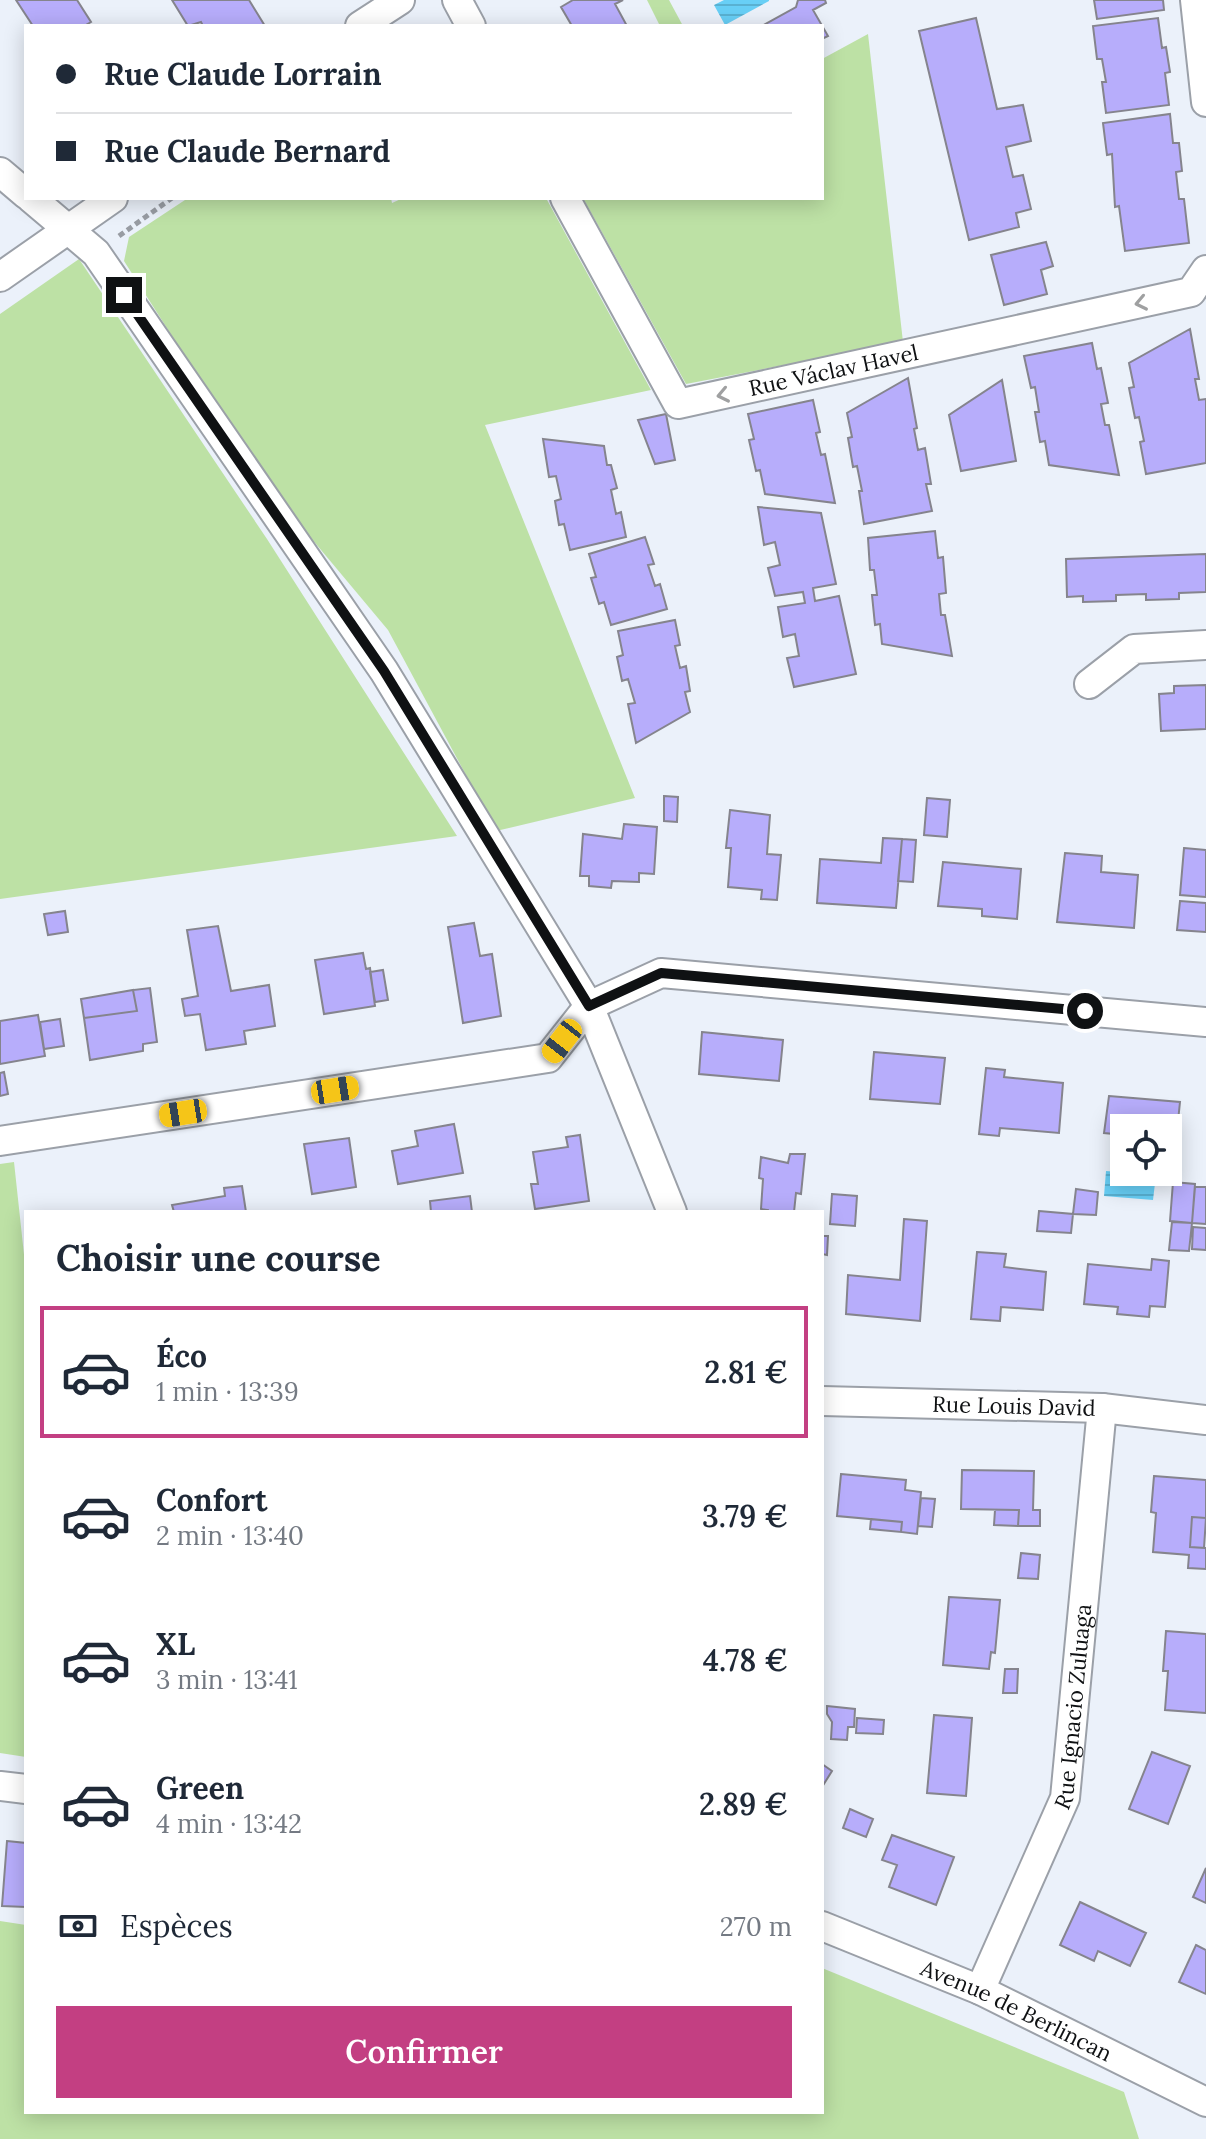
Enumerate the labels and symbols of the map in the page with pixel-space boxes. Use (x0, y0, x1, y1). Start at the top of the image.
route end (106, 277, 142, 313)
one-way arrow (1134, 294, 1148, 311)
street label: Rue Václav Havel (746, 338, 921, 402)
one-way arrow (716, 386, 730, 403)
route start (1067, 993, 1103, 1029)
car (538, 1015, 586, 1067)
car (309, 1074, 361, 1106)
car (157, 1097, 209, 1129)
street label: Rue Louis David (932, 1390, 1096, 1422)
street label: Rue Ignacio Zuluaga (1048, 1603, 1097, 1814)
street label: Avenue de Berlincan (916, 1953, 1117, 2067)

